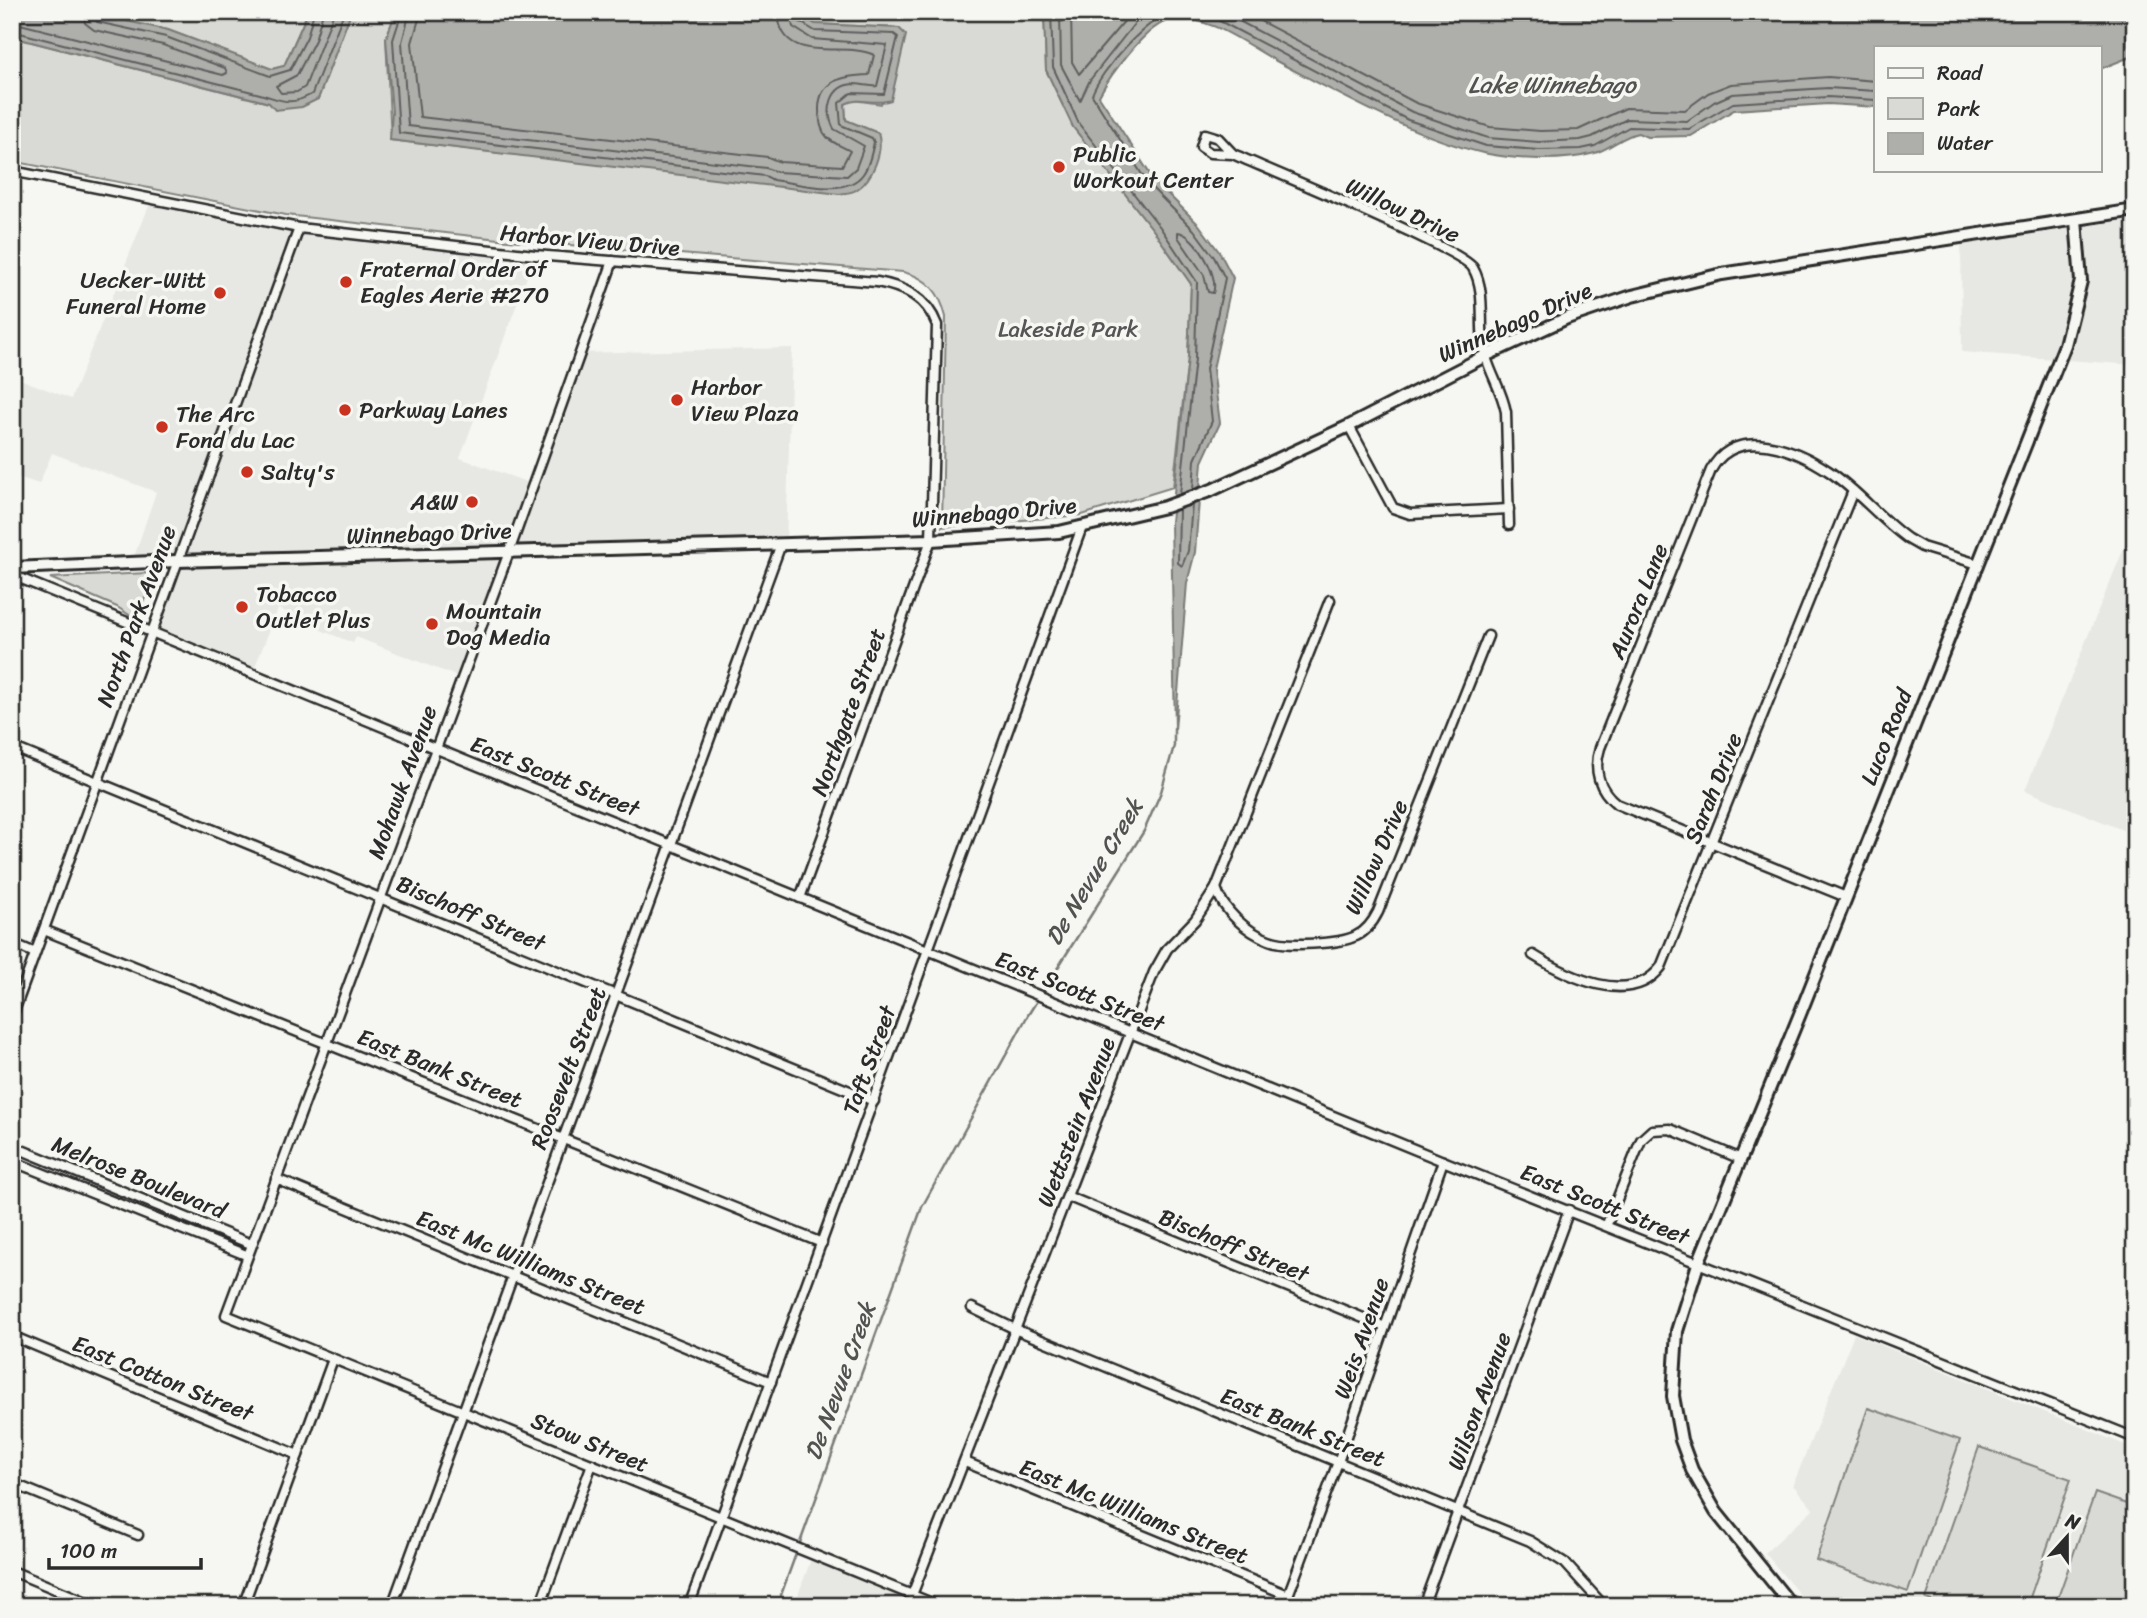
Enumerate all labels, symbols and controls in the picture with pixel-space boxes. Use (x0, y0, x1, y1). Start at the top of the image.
legend (1874, 46, 2102, 172)
text: Road (1937, 54, 1984, 92)
water label: Lake Winnebago (1468, 64, 1638, 106)
text: Park (1937, 90, 1980, 128)
text: Water (1937, 124, 1994, 162)
place label: Public Workout Center (1073, 134, 1235, 201)
marker: Public Workout Center (1051, 159, 1067, 175)
street label: Willow Drive (1338, 166, 1467, 255)
street label: Harbor View Drive (498, 212, 682, 269)
place label: Fraternal Order of Eagles Aerie #270 (360, 249, 549, 316)
place label: Uecker-Witt Funeral Home (66, 260, 206, 327)
street label: Winnebago Drive (1431, 270, 1599, 375)
marker: Fraternal Order of Eagles Aerie #270 (338, 274, 354, 290)
marker: Uecker-Witt Funeral Home (212, 285, 228, 301)
park label: Lakeside Park (998, 309, 1138, 350)
place label: Harbor View Plaza (691, 367, 799, 434)
place label: Parkway Lanes (359, 390, 508, 431)
marker: Harbor View Plaza (669, 392, 685, 408)
place label: The Arc Fond du Lac (176, 394, 295, 461)
marker: Parkway Lanes (337, 402, 353, 418)
marker: The Arc Fond du Lac (154, 419, 170, 435)
place label: Salty's (261, 452, 335, 493)
marker: Salty's (239, 464, 255, 480)
place label: A&W (410, 482, 459, 523)
street label: Winnebago Drive (910, 485, 1078, 540)
marker: A&W (464, 494, 480, 510)
street label: Winnebago Drive (346, 510, 512, 557)
street label: North Park Avenue (85, 519, 188, 713)
street label: Aurora Lane (1596, 537, 1680, 666)
place label: Tobacco Outlet Plus (256, 574, 371, 641)
place label: Mountain Dog Media (446, 591, 551, 658)
marker: Tobacco Outlet Plus (234, 599, 250, 615)
marker: Mountain Dog Media (424, 616, 440, 632)
street label: Northgate Street (799, 622, 898, 802)
street label: Luco Road (1849, 681, 1925, 792)
street label: Mohawk Avenue (356, 699, 449, 865)
street label: East Scott Street (464, 724, 647, 830)
street label: Sarah Drive (1673, 726, 1754, 850)
water label: De Nevue Creek (1033, 789, 1155, 954)
street label: Willow Drive (1333, 793, 1420, 922)
street label: Bischoff Street (390, 864, 554, 964)
street label: East Scott Street (989, 939, 1172, 1045)
street label: Roosevelt Street (519, 981, 618, 1156)
street label: Taft Street (831, 998, 909, 1121)
street label: East Bank Street (351, 1017, 529, 1120)
street label: Wettstein Avenue (1025, 1031, 1128, 1213)
street label: Melrose Boulevard (45, 1124, 234, 1232)
street label: East Scott Street (1514, 1152, 1697, 1258)
street label: Bischoff Street (1152, 1197, 1317, 1295)
street label: East Mc Williams Street (410, 1198, 652, 1327)
street label: Weis Avenue (1322, 1272, 1401, 1404)
water label: De Nevue Creek (792, 1295, 888, 1466)
street label: East Cotton Street (66, 1323, 261, 1434)
street label: Wilson Avenue (1435, 1326, 1524, 1476)
street label: East Bank Street (1214, 1376, 1392, 1479)
street label: Stow Street (525, 1400, 655, 1485)
street label: East Mc Williams Street (1013, 1447, 1255, 1576)
north arrow (2032, 1502, 2102, 1572)
text: N (2060, 1503, 2086, 1540)
scale bar (49, 1527, 201, 1571)
text: 100 m (60, 1532, 117, 1570)

